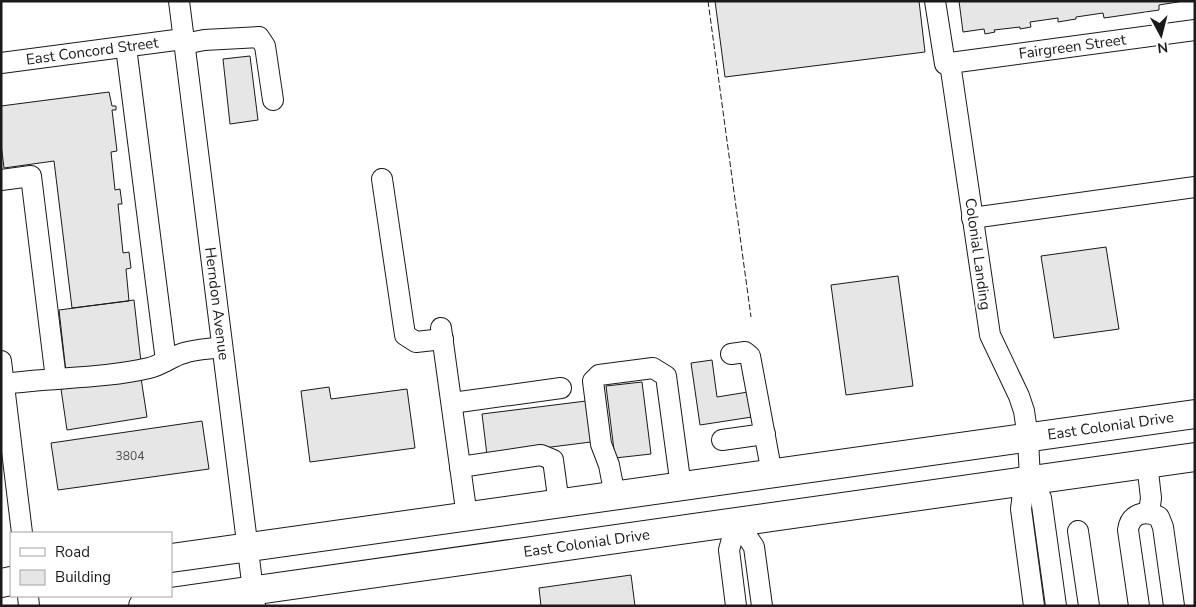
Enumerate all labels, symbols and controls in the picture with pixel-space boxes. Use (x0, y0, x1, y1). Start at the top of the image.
north arrow (1136, 10, 1186, 60)
street label: Fairgreen Street (1017, 29, 1128, 64)
street label: East Concord Street (25, 32, 160, 70)
text: N (1156, 37, 1169, 57)
street label: Colonial Landing (960, 197, 996, 311)
street label: Herndon Avenue (200, 246, 234, 361)
street label: East Colonial Drive (1046, 407, 1175, 445)
house number: 3804 (116, 448, 144, 464)
street label: East Colonial Drive (522, 524, 651, 562)
legend (10, 532, 172, 597)
text: Road (55, 542, 90, 562)
text: Building (55, 567, 111, 587)

